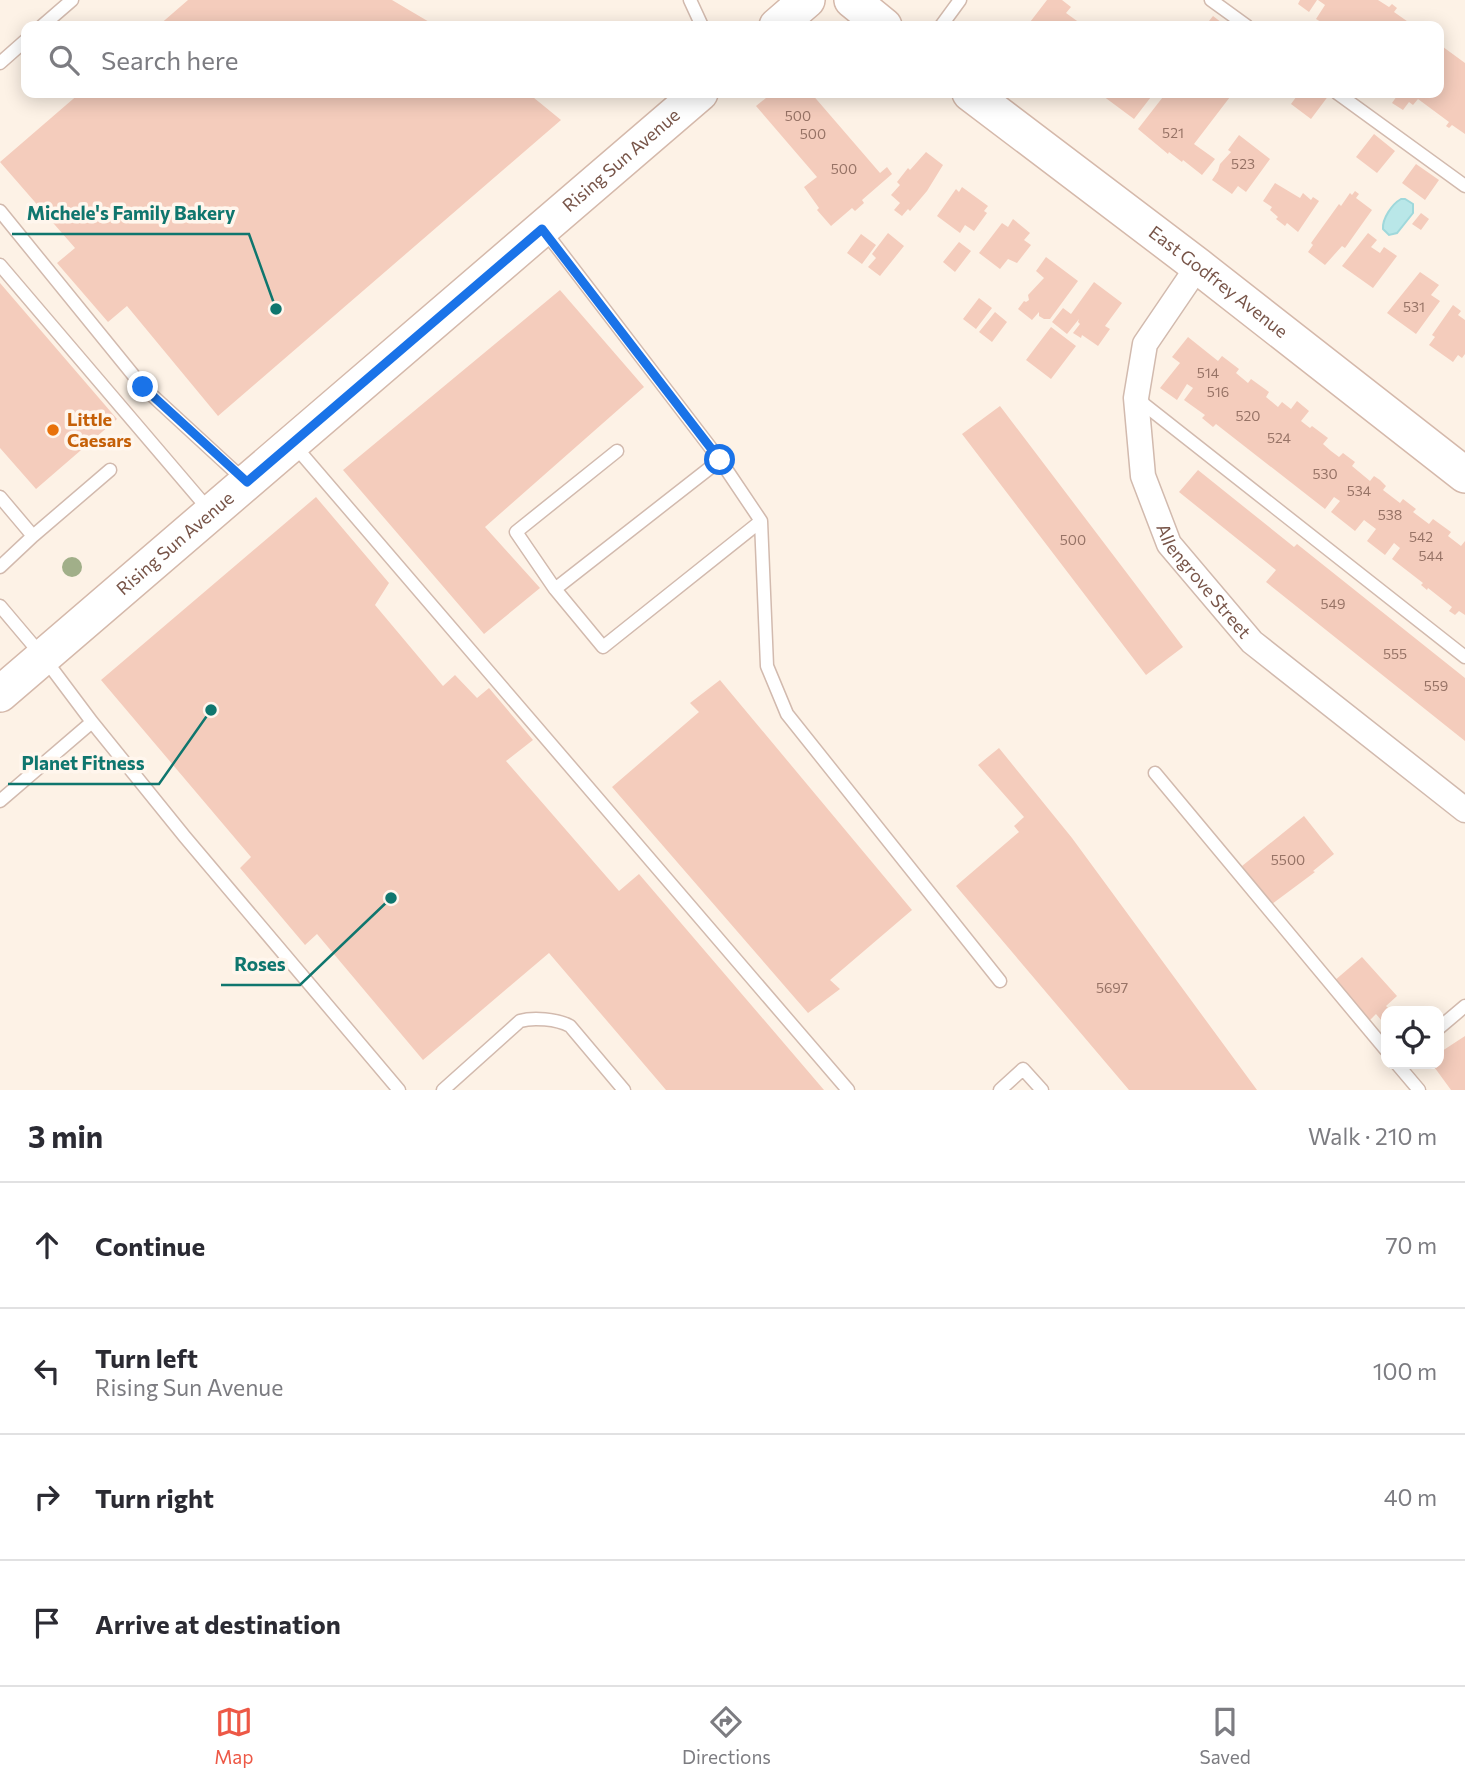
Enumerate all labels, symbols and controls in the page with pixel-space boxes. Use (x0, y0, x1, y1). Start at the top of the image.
search box (21, 21, 1444, 98)
icon: search (45, 41, 83, 79)
text: Search here (101, 44, 239, 75)
street label: Rising Sun Avenue (558, 103, 684, 216)
house number: 500 (785, 107, 811, 124)
house number: 521 (1162, 124, 1184, 141)
house number: 500 (800, 125, 826, 142)
house number: 523 (1231, 155, 1255, 172)
house number: 500 (831, 160, 857, 177)
callout: Michele's Family Bakery (12, 194, 249, 234)
text: Michele's Family Bakery (27, 201, 236, 224)
street label: East Godfrey Avenue (1145, 221, 1292, 342)
house number: 531 (1403, 298, 1425, 315)
house number: 514 (1197, 364, 1220, 381)
route end (127, 371, 158, 402)
house number: 516 (1207, 383, 1229, 400)
house number: 520 (1236, 407, 1260, 424)
place label: Little Caesars (67, 408, 132, 451)
marker: Little Caesars (45, 422, 61, 438)
house number: 524 (1267, 429, 1292, 446)
route start (704, 444, 735, 475)
house number: 530 (1312, 465, 1338, 482)
house number: 534 (1347, 482, 1372, 499)
street label: Rising Sun Avenue (111, 486, 238, 599)
house number: 538 (1378, 506, 1402, 523)
street label: Allengrove Street (1152, 520, 1256, 642)
house number: 542 (1409, 528, 1433, 545)
house number: 500 (1060, 531, 1086, 548)
house number: 544 (1419, 547, 1444, 564)
house number: 549 (1321, 595, 1345, 612)
house number: 555 (1383, 645, 1407, 662)
house number: 559 (1424, 677, 1448, 694)
callout: Planet Fitness (8, 744, 159, 784)
text: Planet Fitness (21, 751, 145, 774)
house number: 5500 (1271, 851, 1305, 868)
callout: Roses (221, 945, 300, 985)
text: Roses (234, 952, 286, 975)
house number: 5697 (1096, 979, 1128, 996)
map controls (1381, 1006, 1444, 1069)
button: locate (1381, 1006, 1444, 1069)
text: 3 min (28, 1117, 103, 1154)
text: Walk · 210 m (1308, 1122, 1437, 1150)
icon: ahead (28, 1226, 66, 1264)
text: Continue (95, 1230, 205, 1261)
text: 70 m (1385, 1231, 1437, 1259)
text: Turn left (95, 1342, 198, 1373)
icon: left (28, 1352, 66, 1390)
text: 100 m (1373, 1357, 1437, 1385)
text: Rising Sun Avenue (95, 1373, 283, 1401)
icon: right (28, 1478, 66, 1516)
text: Turn right (95, 1482, 214, 1513)
text: 40 m (1384, 1483, 1437, 1511)
icon: arrive (28, 1604, 66, 1642)
text: Arrive at destination (95, 1608, 341, 1639)
tab: Map (214, 1703, 253, 1768)
tab: Directions (682, 1703, 771, 1768)
tab: Saved (1199, 1703, 1251, 1768)

